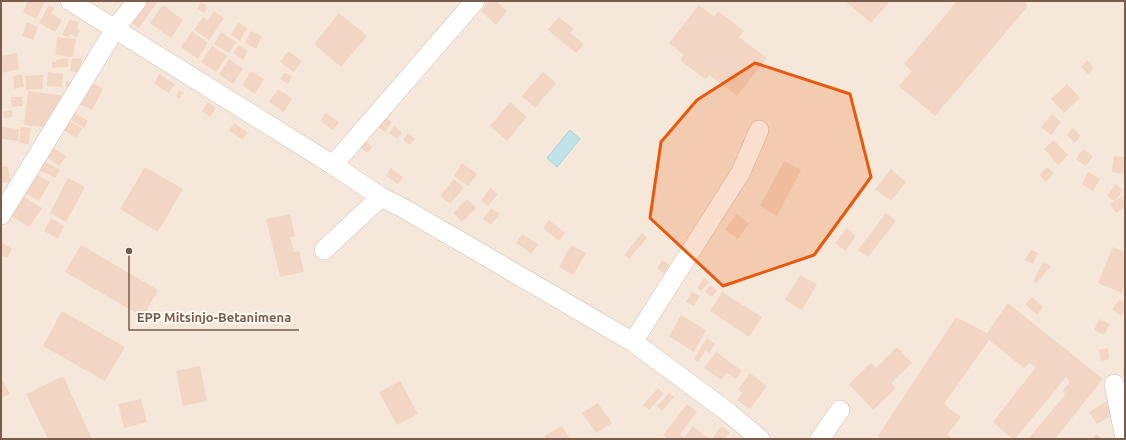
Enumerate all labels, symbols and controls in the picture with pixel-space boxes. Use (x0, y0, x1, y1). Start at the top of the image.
callout: EPP Mitsinjo-Betanimena (129, 305, 299, 330)
text: EPP Mitsinjo-Betanimena (137, 310, 291, 324)

